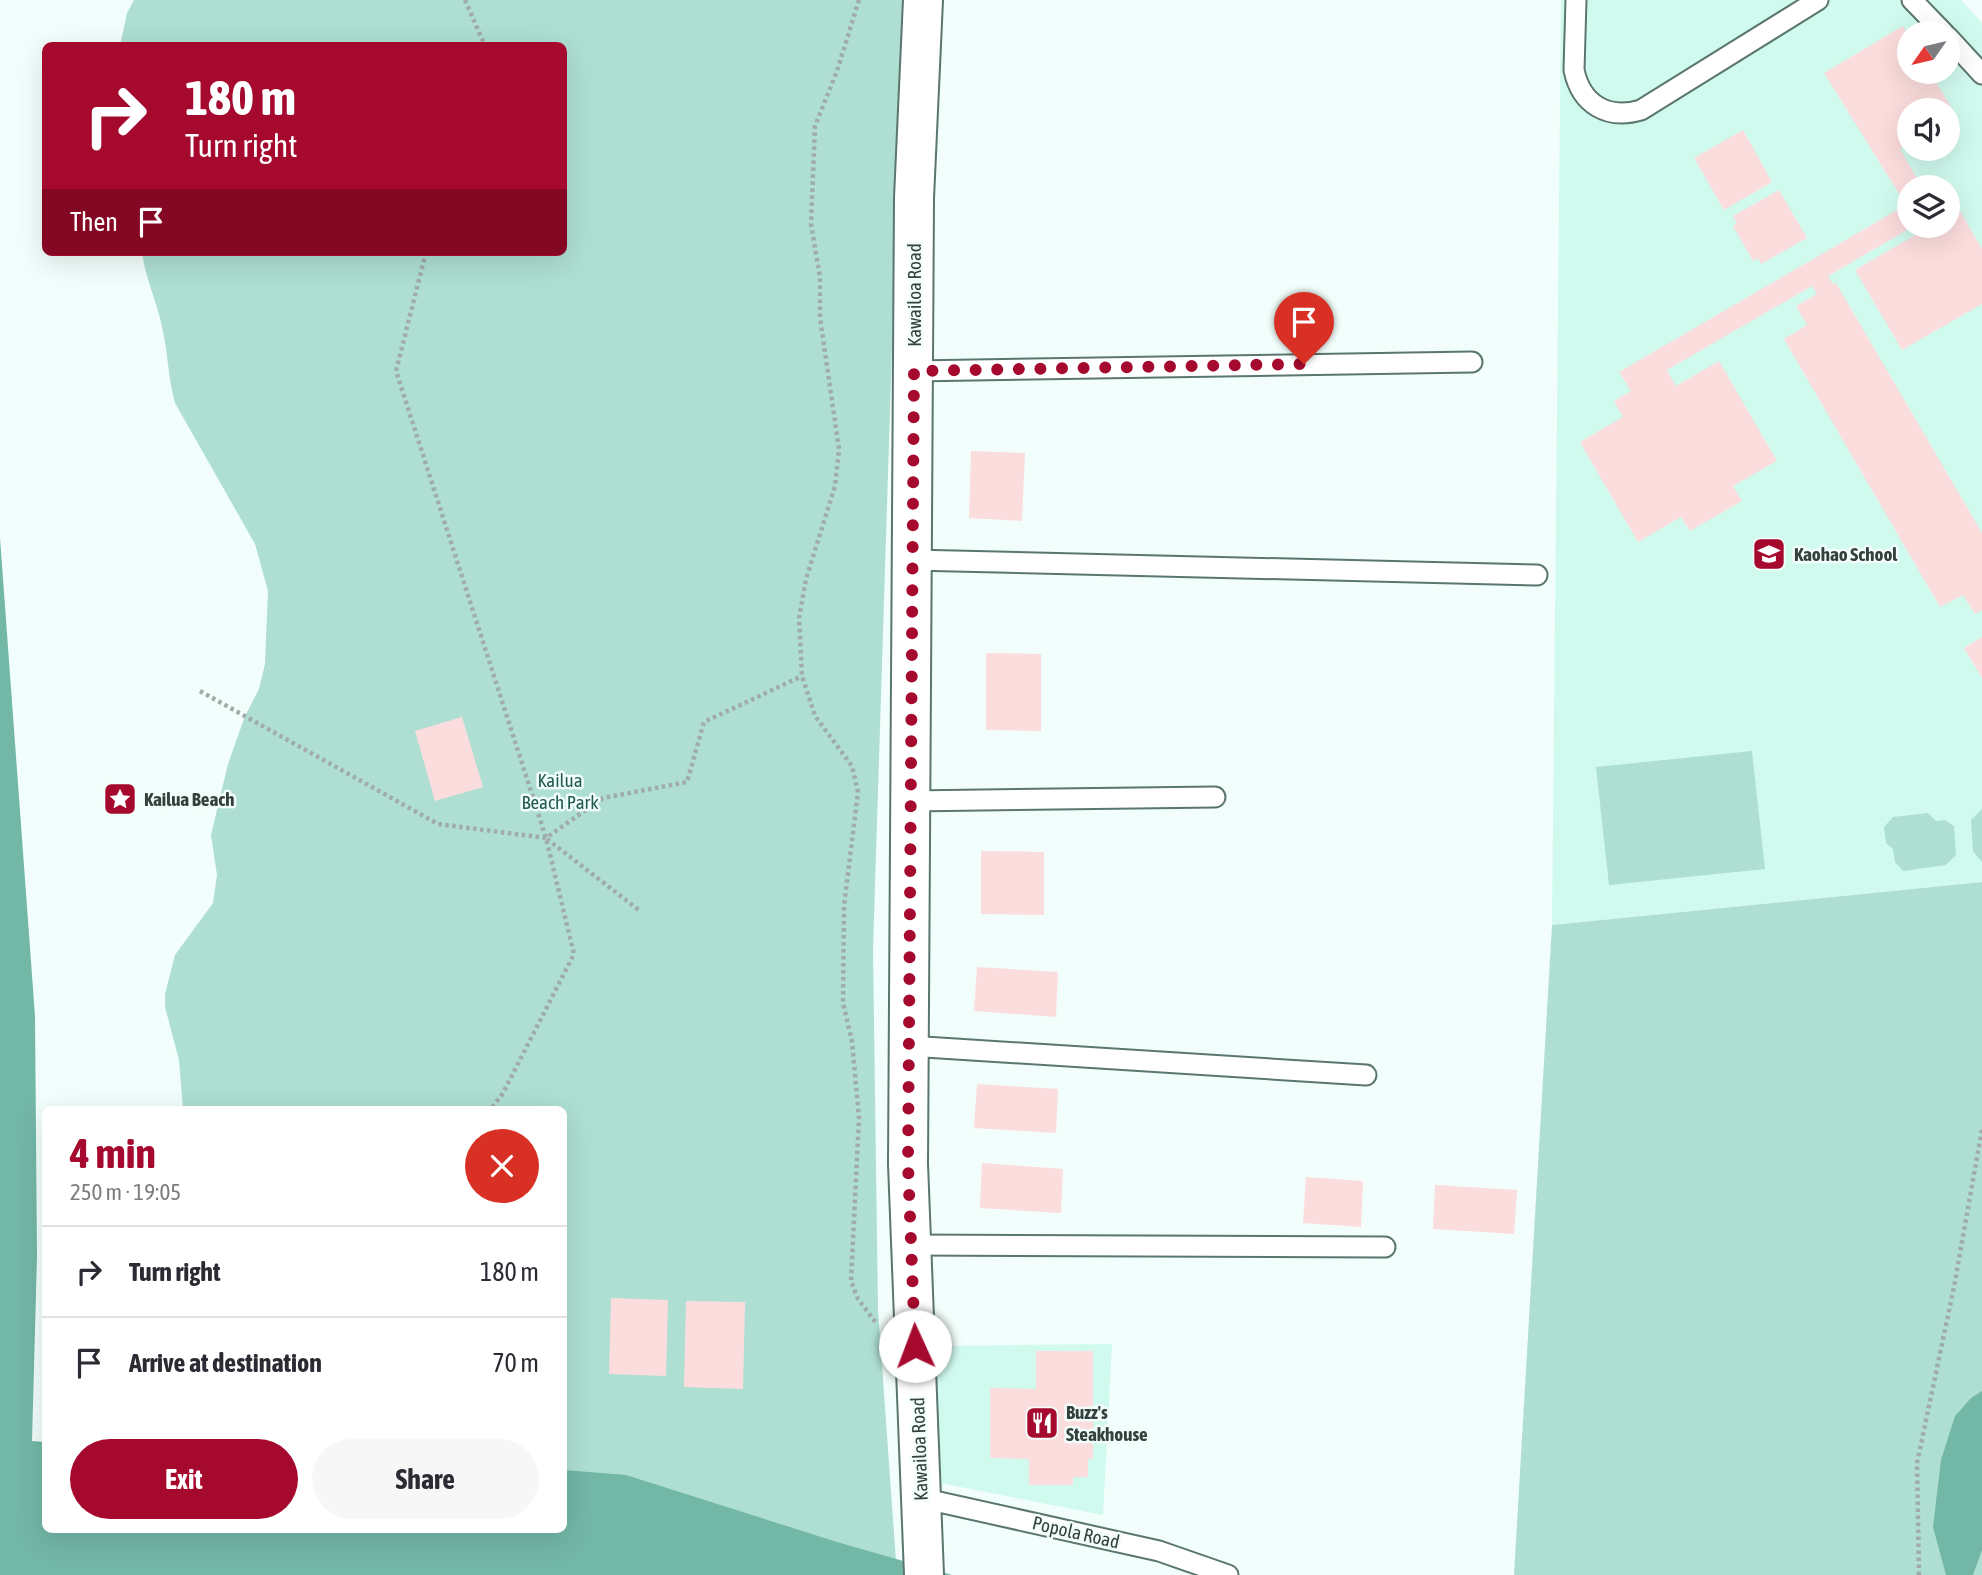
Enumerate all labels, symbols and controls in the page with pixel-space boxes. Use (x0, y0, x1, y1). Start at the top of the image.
north arrow (1897, 21, 1960, 84)
map controls (1897, 21, 1960, 238)
text: 180 m (185, 69, 296, 125)
icon: right (70, 70, 161, 161)
button: sound (1897, 98, 1960, 161)
text: Turn right (185, 127, 298, 164)
button: layers (1897, 175, 1960, 238)
icon: arrive (132, 203, 170, 241)
text: Then (70, 207, 118, 237)
street label: Kawailoa Road (903, 243, 925, 347)
pin (1274, 292, 1334, 364)
icon: arrive (1285, 303, 1323, 341)
school or university icon: Kaohao School (1750, 535, 1788, 573)
place label: Kaohao School (1794, 543, 1898, 565)
park label: Kailua Beach Park (521, 769, 599, 813)
place icon: Kailua Beach (101, 780, 139, 818)
place label: Kailua Beach (144, 788, 235, 810)
text: 4 min (70, 1129, 156, 1177)
button: close (465, 1129, 539, 1203)
text: 250 m · 19:05 (70, 1179, 181, 1205)
icon: right (70, 1253, 108, 1291)
text: Turn right (129, 1257, 220, 1287)
text: 180 m (480, 1257, 539, 1287)
position arrow (878, 1309, 952, 1383)
icon: arrive (70, 1344, 108, 1382)
text: Arrive at destination (129, 1348, 322, 1378)
text: 70 m (492, 1348, 539, 1378)
street label: Kawailoa Road (906, 1397, 932, 1501)
place label: Buzz's Steakhouse (1066, 1401, 1148, 1445)
restaurant icon: Buzz's Steakhouse (1023, 1404, 1061, 1442)
button: Exit (70, 1439, 298, 1519)
button: Share (312, 1439, 539, 1519)
street label: Popola Road (1030, 1511, 1122, 1553)

